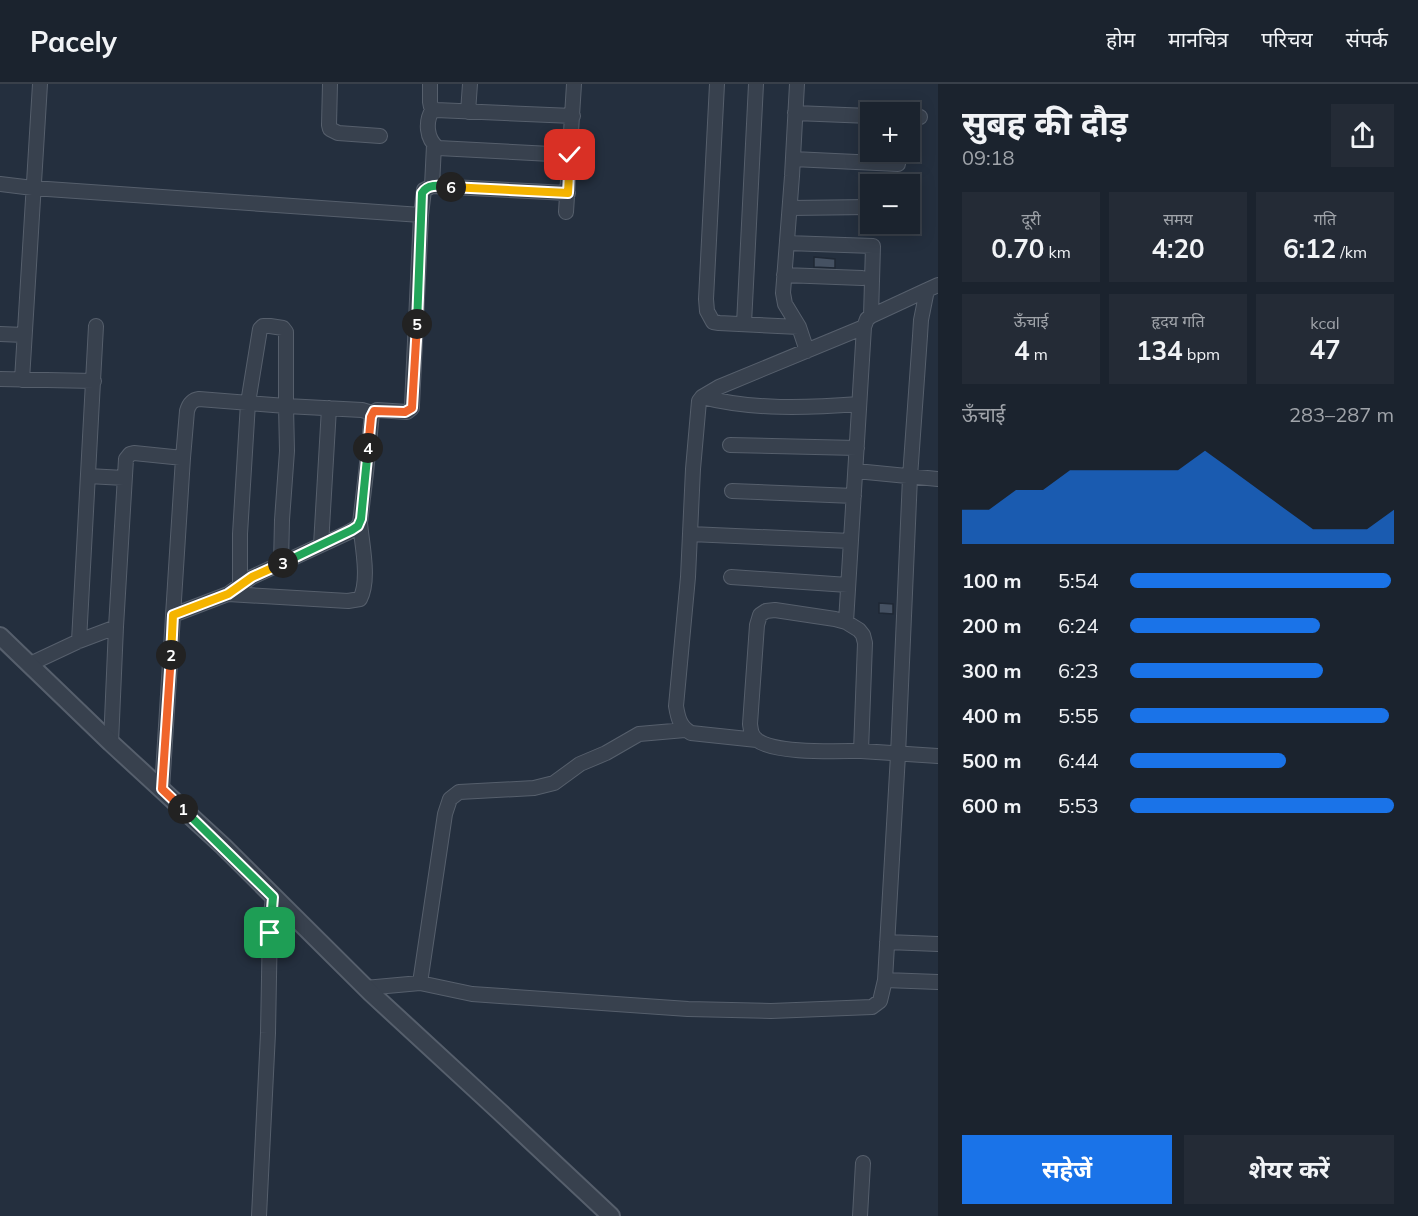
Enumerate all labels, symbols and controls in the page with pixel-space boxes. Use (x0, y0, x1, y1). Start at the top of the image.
text: Pacely (30, 24, 117, 59)
text: होम (1106, 26, 1135, 52)
text: मानचित्र (1168, 26, 1228, 52)
text: परिचय (1261, 26, 1313, 52)
text: संपर्क (1346, 26, 1388, 52)
map controls (860, 102, 920, 234)
button: + (860, 102, 920, 162)
text: सुबह की दौड़ (962, 102, 1128, 143)
button: share (1331, 104, 1394, 167)
pin (544, 129, 595, 180)
icon: check (553, 138, 586, 171)
text: 09:18 (962, 145, 1015, 170)
pin: 6 (436, 172, 466, 202)
button: − (860, 174, 920, 234)
text: 6 (446, 177, 456, 197)
text: दूरी (1021, 209, 1041, 229)
text: समय (1163, 209, 1193, 229)
text: गति (1314, 209, 1336, 229)
text: 0.70 (991, 232, 1044, 265)
text: 4:20 (1151, 232, 1205, 265)
text: 6:12 (1283, 232, 1336, 265)
text: km (1044, 242, 1071, 262)
text: /km (1336, 242, 1367, 262)
pin: 5 (402, 309, 432, 339)
text: ऊँचाई (1014, 311, 1048, 331)
text: हृदय गति (1151, 311, 1205, 331)
text: kcal (1310, 313, 1340, 333)
text: 5 (412, 314, 422, 334)
text: 47 (1309, 333, 1341, 366)
text: 4 (1014, 334, 1030, 367)
text: 134 (1136, 334, 1183, 367)
text: m (1030, 344, 1048, 364)
text: bpm (1183, 344, 1220, 364)
text: ऊँचाई (962, 402, 1005, 427)
text: 283–287 m (1289, 402, 1394, 427)
pin: 4 (353, 433, 383, 463)
text: 4 (363, 438, 373, 458)
pin: 3 (268, 548, 298, 578)
text: 3 (278, 553, 288, 573)
text: 100 m (962, 568, 1021, 593)
text: 5:54 (1058, 568, 1099, 593)
text: 200 m (962, 613, 1021, 638)
text: 6:24 (1058, 613, 1099, 638)
pin: 2 (156, 640, 186, 670)
text: 2 (166, 645, 176, 665)
text: 300 m (962, 658, 1021, 683)
text: 6:23 (1058, 658, 1099, 683)
text: 400 m (962, 703, 1021, 728)
text: 5:55 (1058, 703, 1099, 728)
text: 500 m (962, 748, 1021, 773)
text: 6:44 (1058, 748, 1099, 773)
text: 600 m (962, 793, 1021, 818)
text: 5:53 (1058, 793, 1099, 818)
pin: 1 (168, 794, 198, 824)
text: 1 (178, 799, 188, 819)
pin (244, 907, 295, 958)
icon: arrive (253, 916, 286, 949)
button: सहेजें (962, 1135, 1172, 1204)
button: शेयर करें (1184, 1135, 1394, 1204)

